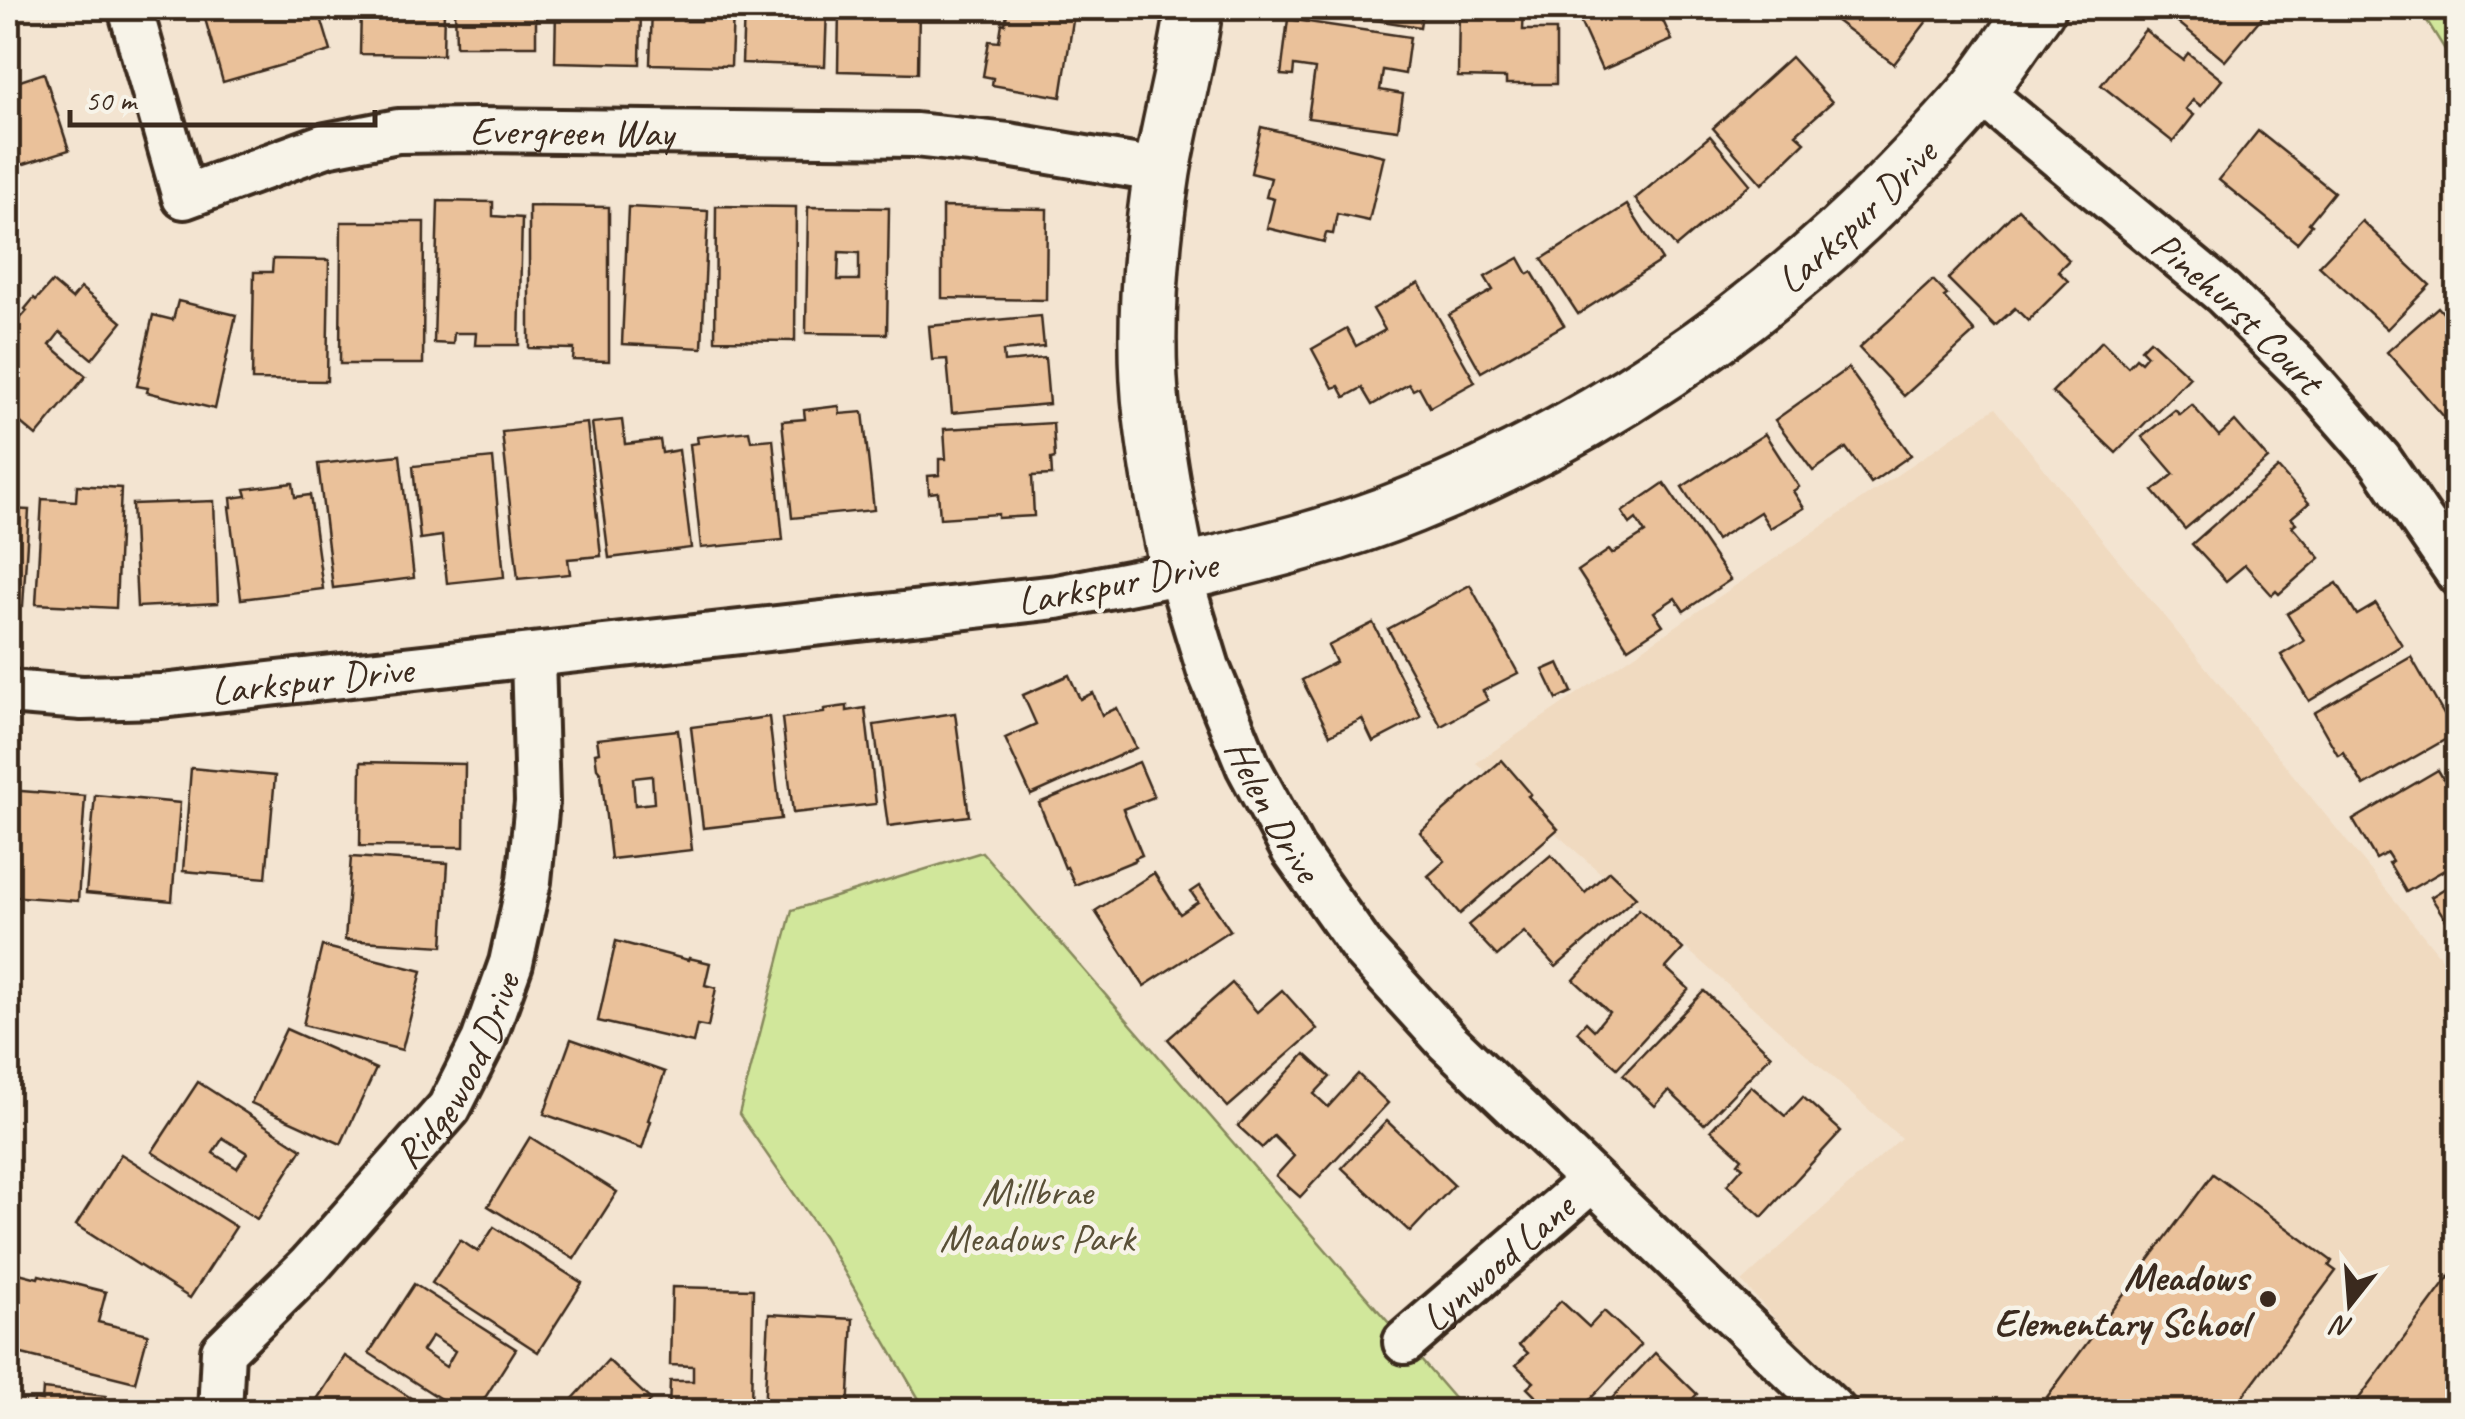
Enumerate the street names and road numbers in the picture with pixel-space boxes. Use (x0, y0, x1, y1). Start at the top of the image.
street label: Evergreen Way (470, 106, 677, 158)
street label: Larkspur Drive (1767, 127, 1950, 305)
street label: Pinehurst Court (2141, 221, 2337, 407)
street label: Larkspur Drive (1013, 539, 1224, 627)
street label: Larkspur Drive (209, 644, 418, 716)
street label: Helen Drive (1214, 732, 1333, 894)
street label: Ridgewood Drive (383, 964, 532, 1179)
street label: Lynwood Lane (1411, 1181, 1587, 1343)

